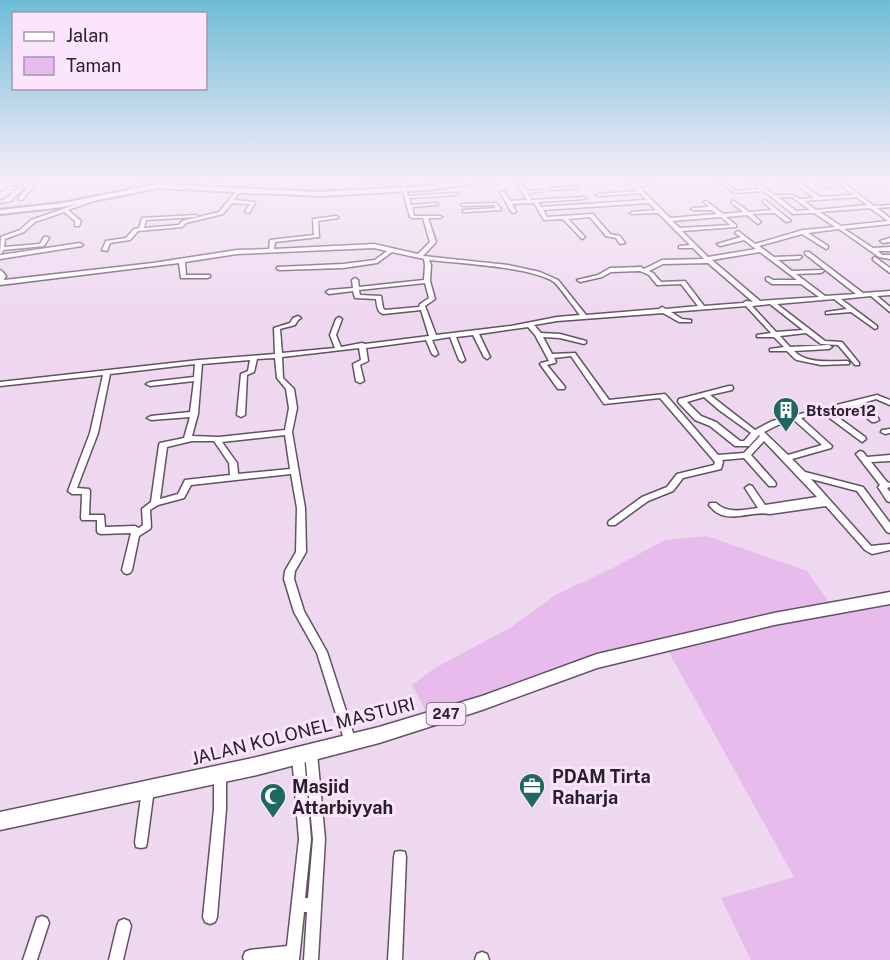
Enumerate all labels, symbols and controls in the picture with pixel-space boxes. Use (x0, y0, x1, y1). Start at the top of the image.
legend (12, 12, 207, 90)
text: Jalan (66, 25, 109, 46)
text: Taman (66, 55, 121, 76)
building icon: Btstore12 (771, 395, 801, 433)
place label: Btstore12 (806, 402, 876, 419)
street label: JALAN KOLONEL MASTURI (189, 693, 417, 769)
road number: 247 (426, 703, 466, 725)
place label: PDAM Tirta Raharja (552, 766, 651, 808)
office icon: PDAM Tirta Raharja (517, 771, 547, 809)
place label: Masjid Attarbiyyah (292, 776, 393, 818)
mosque icon: Masjid Attarbiyyah (258, 781, 288, 819)

